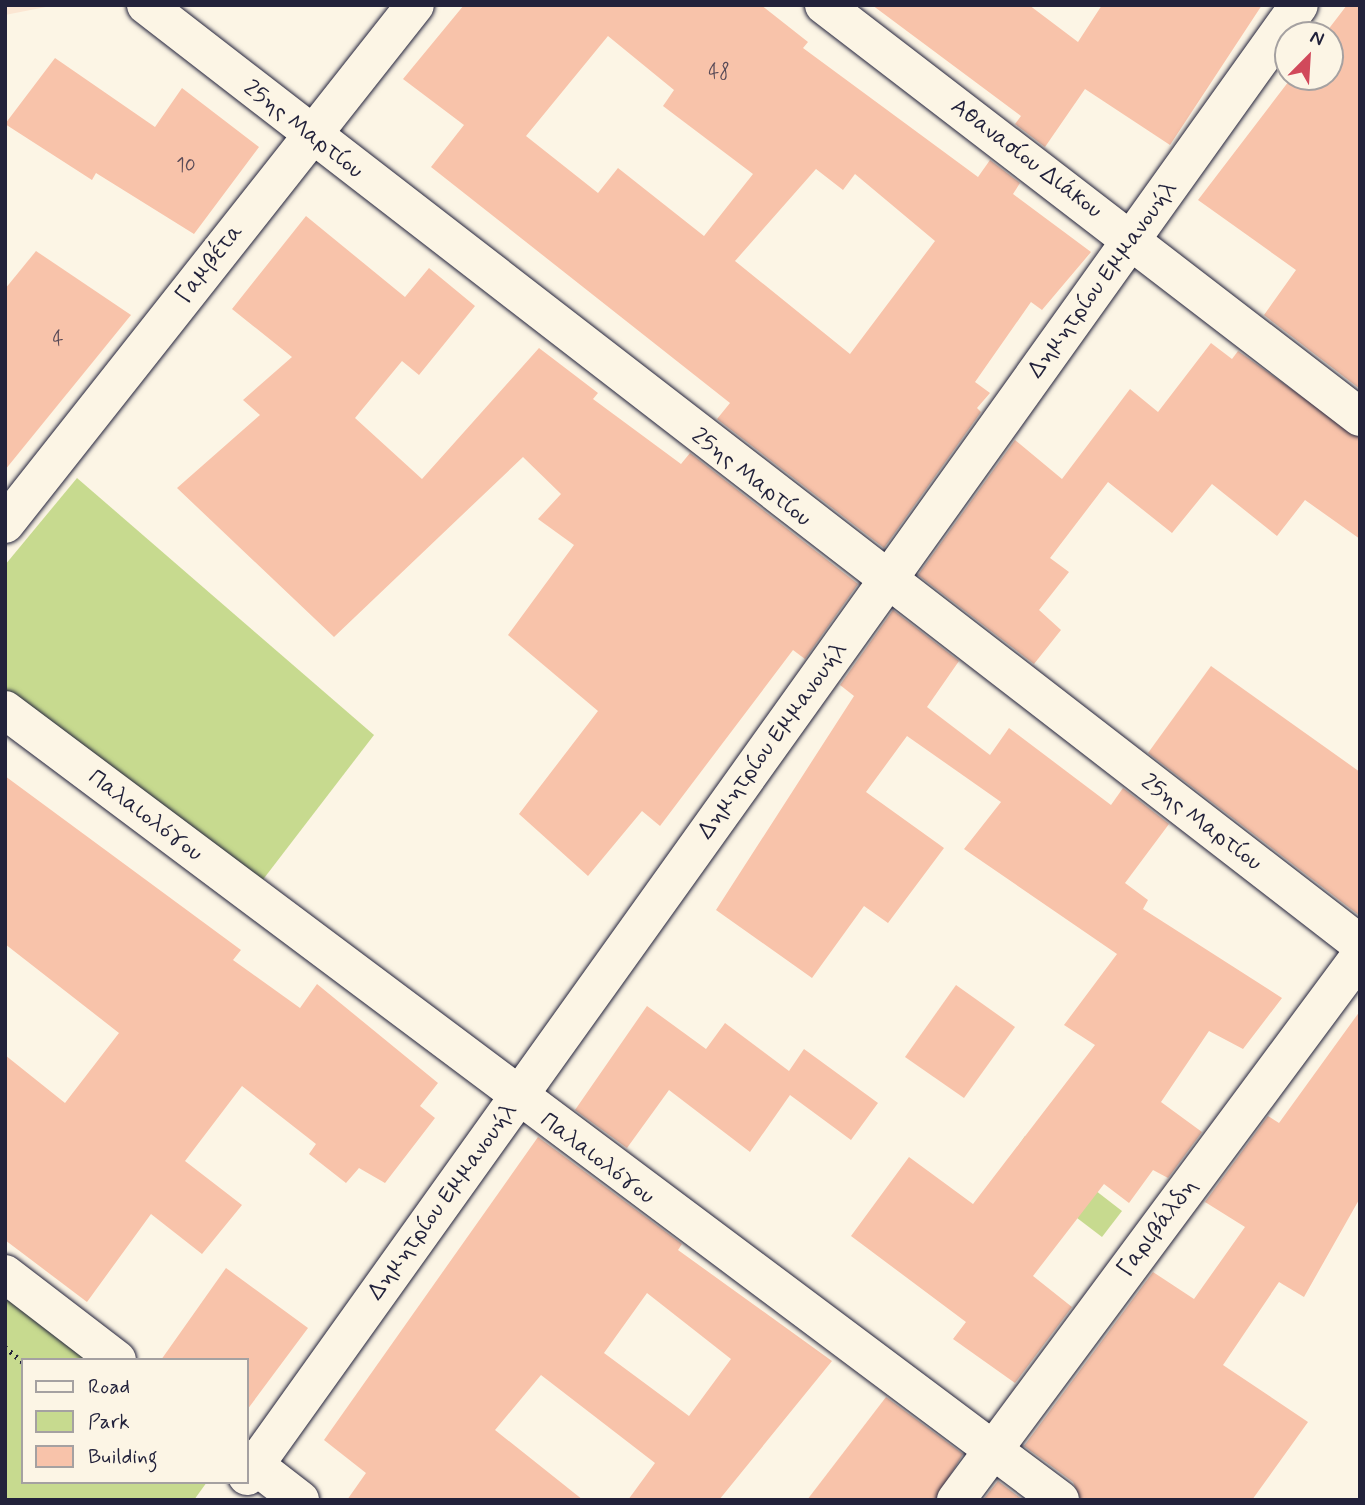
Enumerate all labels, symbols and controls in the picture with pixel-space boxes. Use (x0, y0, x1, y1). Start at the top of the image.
north arrow (1274, 21, 1344, 91)
text: N (1306, 24, 1328, 52)
house number: 48 (708, 62, 730, 84)
street label: 25ης Μαρτίου (238, 75, 368, 185)
street label: Αθανασίου Διάκου (945, 93, 1107, 225)
house number: 10 (176, 155, 196, 177)
street label: Δημητρίου Εμμανουήλ (1022, 176, 1184, 384)
street label: Γαμβέτα (170, 219, 250, 309)
house number: 4 (52, 329, 64, 351)
street label: 25ης Μαρτίου (686, 423, 816, 533)
street label: Δημητρίου Εμμανουήλ (692, 637, 854, 845)
street label: Παλαιολόγου (83, 764, 207, 868)
street label: 25ης Μαρτίου (1135, 769, 1267, 877)
street label: Δημητρίου Εμμανουήλ (362, 1098, 524, 1306)
street label: Παλαιολόγου (535, 1107, 659, 1211)
street label: Γαριβάλδη (1112, 1173, 1204, 1283)
legend (21, 1358, 248, 1484)
text: Road (88, 1373, 130, 1401)
text: Park (88, 1408, 130, 1436)
text: Building (88, 1443, 158, 1471)

